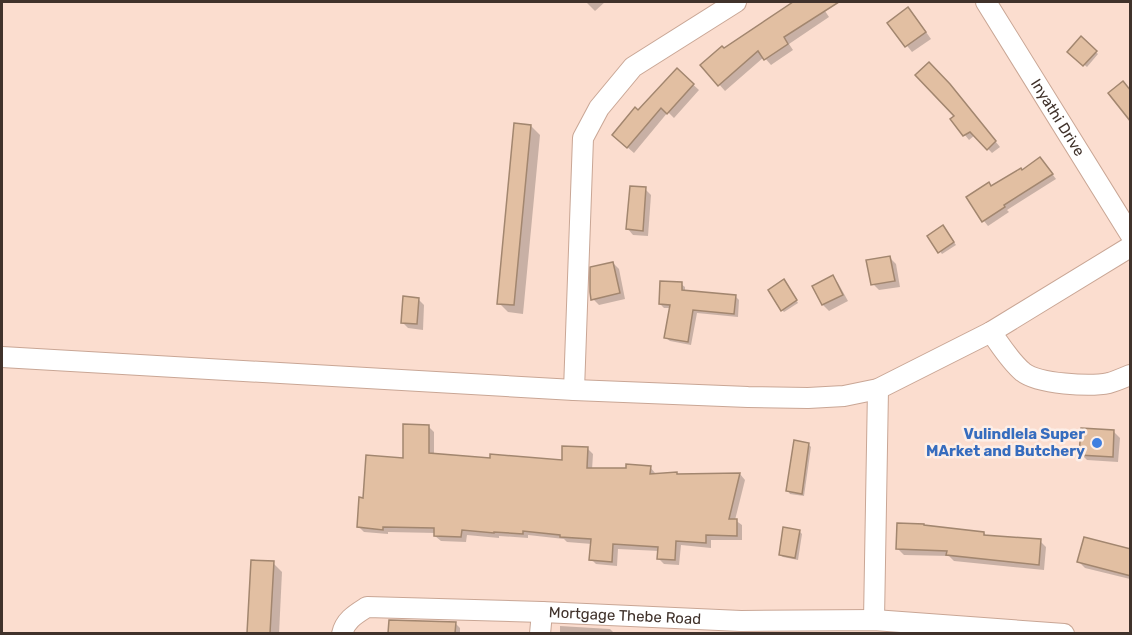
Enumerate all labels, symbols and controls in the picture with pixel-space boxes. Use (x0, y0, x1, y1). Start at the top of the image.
street label: Inyathi Drive (1027, 76, 1088, 160)
place label: Vulindlela Super MArket and Butchery (926, 425, 1085, 460)
marker: Vulindlela Super MArket and Butchery (1090, 436, 1104, 450)
street label: Mortgage Thebe Road (548, 603, 702, 628)

